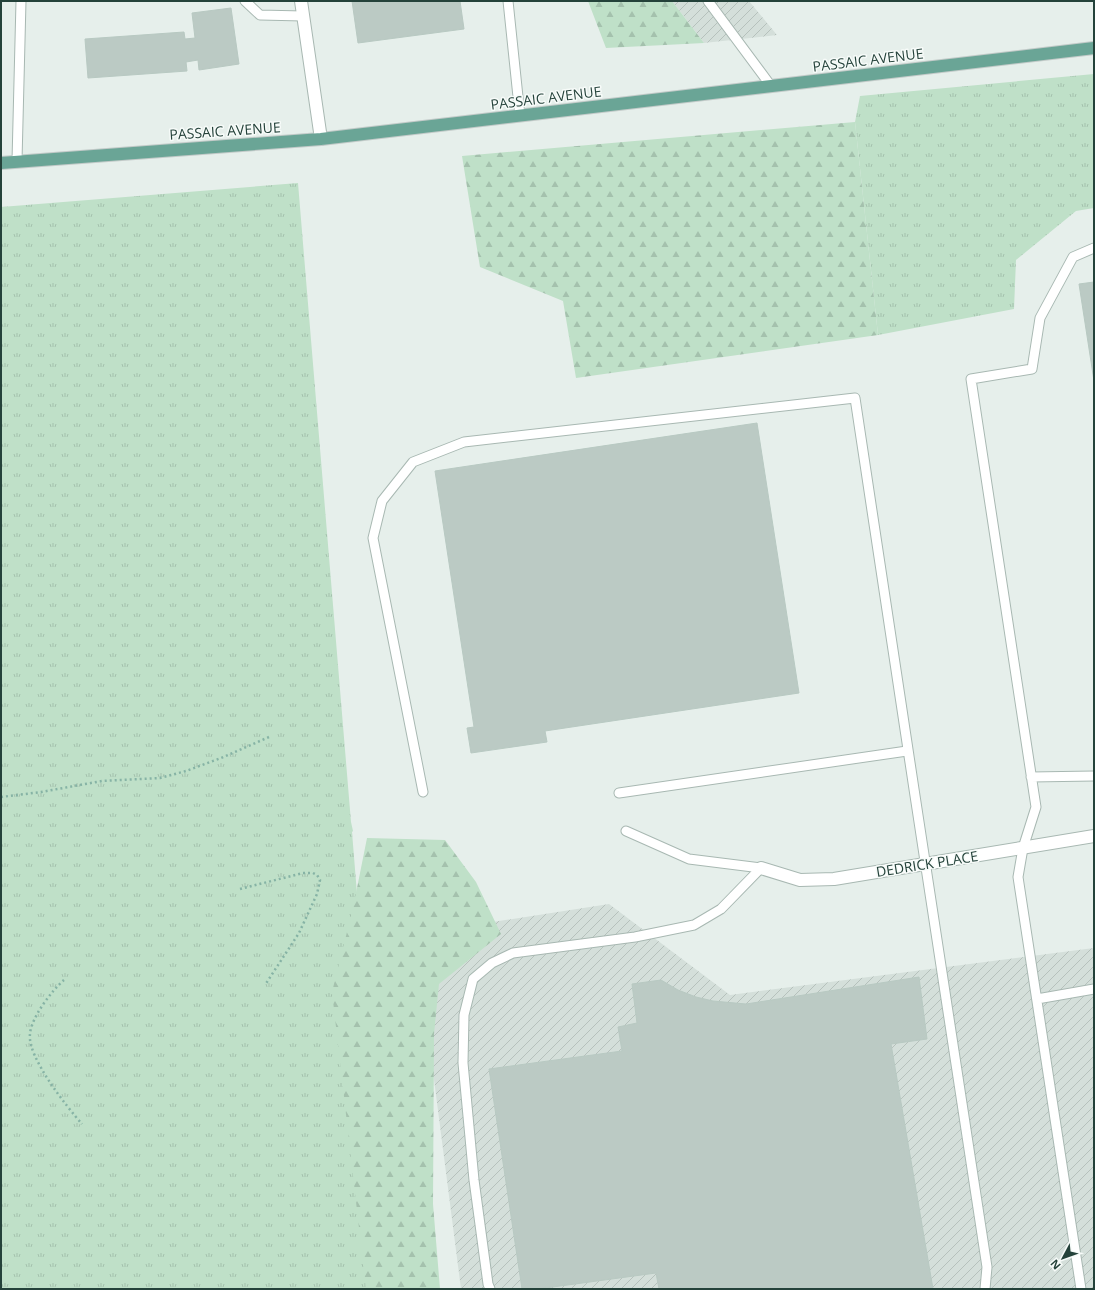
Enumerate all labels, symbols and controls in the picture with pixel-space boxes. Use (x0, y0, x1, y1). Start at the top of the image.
street label: PASSAIC AVENUE (812, 43, 924, 76)
street label: PASSAIC AVENUE (490, 81, 602, 114)
street label: PASSAIC AVENUE (169, 117, 281, 144)
street label: DEDRICK PLACE (875, 846, 979, 881)
north arrow (1043, 1238, 1083, 1278)
text: N (1046, 1257, 1064, 1273)

